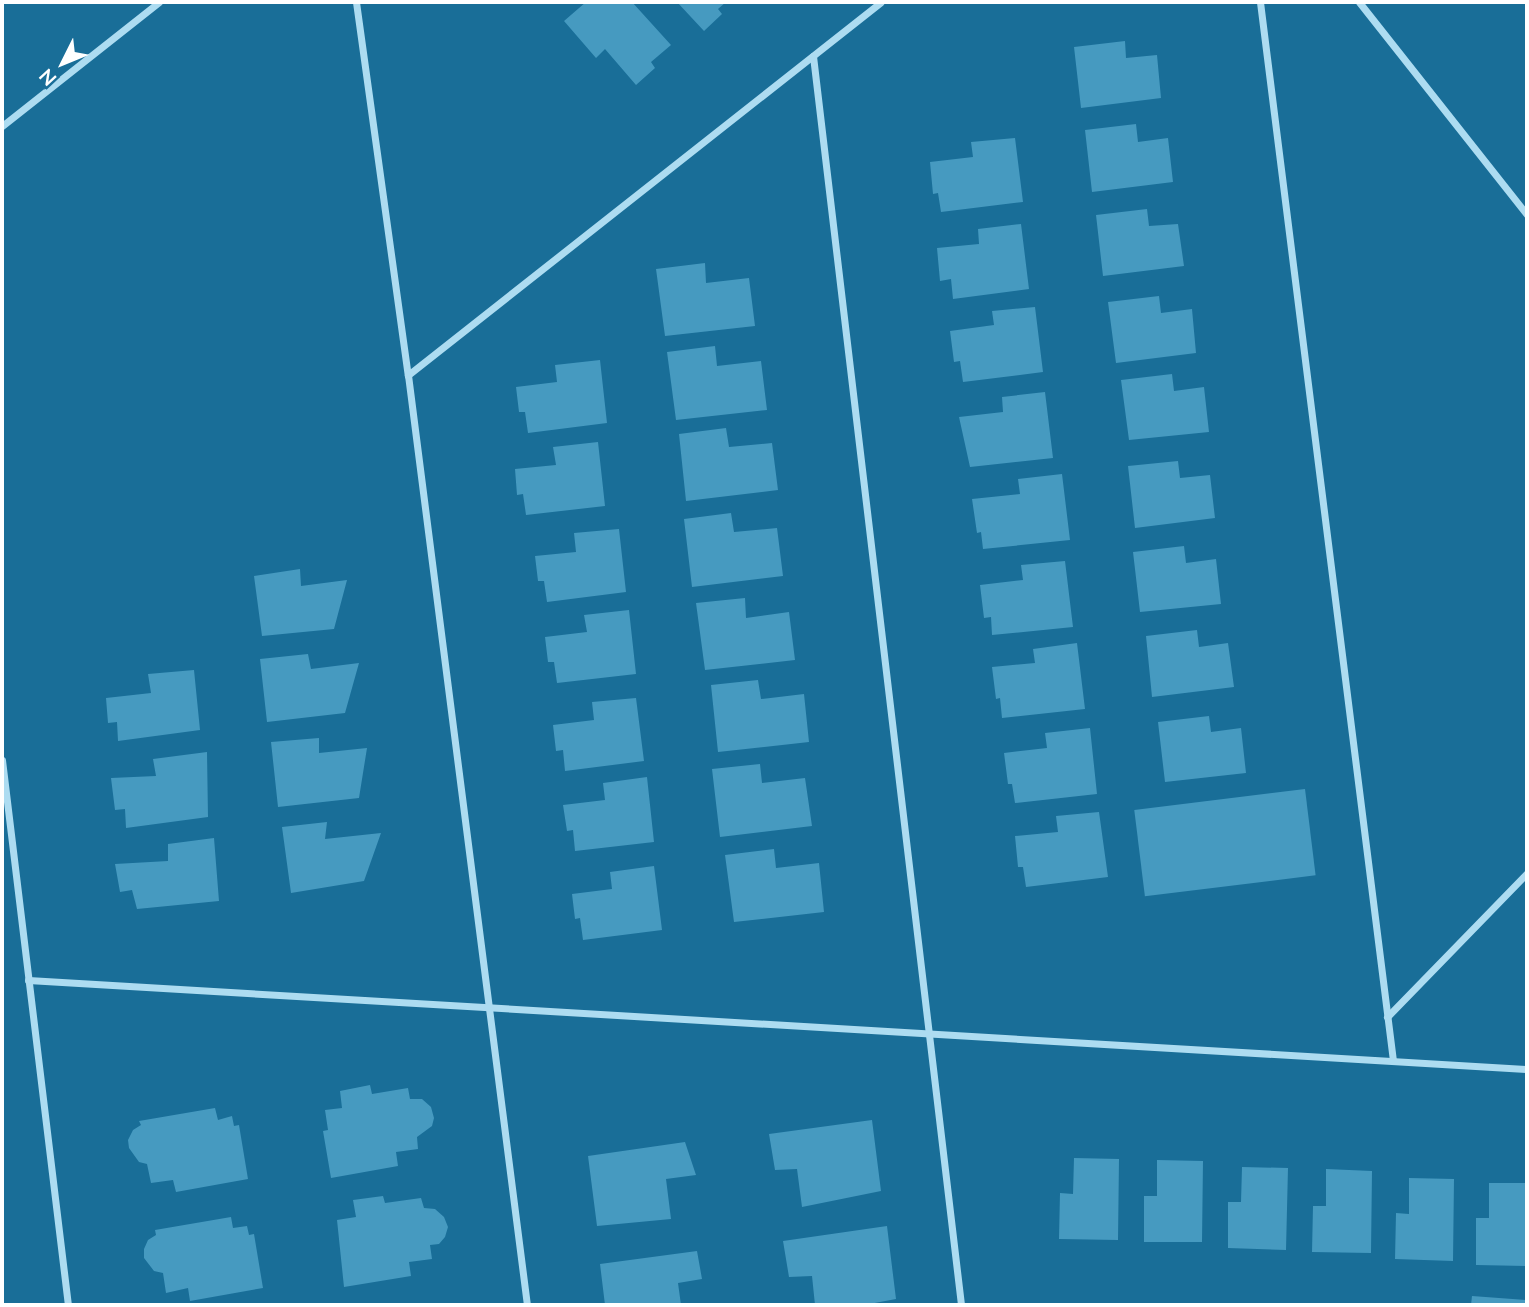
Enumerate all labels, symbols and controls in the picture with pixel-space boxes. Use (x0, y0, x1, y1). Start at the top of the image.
north arrow (28, 28, 98, 98)
text: N (34, 64, 61, 91)

